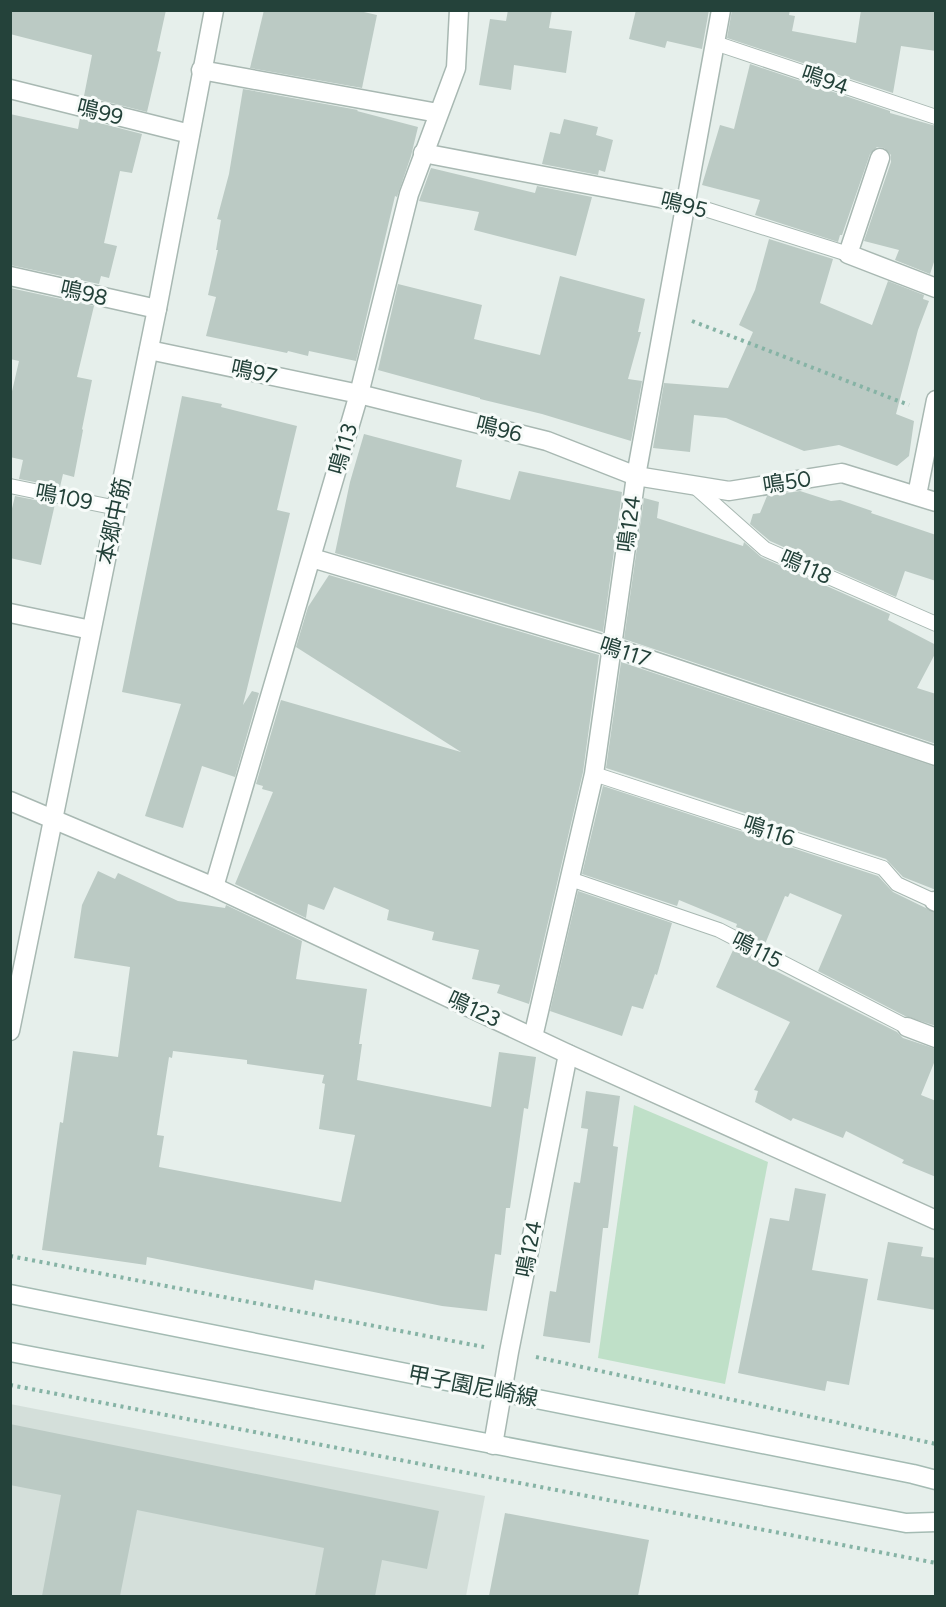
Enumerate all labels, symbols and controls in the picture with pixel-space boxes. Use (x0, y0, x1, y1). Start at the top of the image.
street label: 鳴94 (798, 59, 852, 101)
street label: 鳴99 (74, 93, 126, 131)
street label: 鳴95 (658, 186, 710, 224)
street label: 鳴98 (58, 274, 110, 312)
street label: 鳴97 (229, 354, 280, 390)
street label: 鳴96 (473, 410, 525, 448)
street label: 鳴113 (323, 420, 363, 478)
street label: 鳴50 (761, 465, 813, 499)
street label: 本郷中筋 (92, 475, 136, 567)
street label: 鳴109 (33, 478, 95, 516)
street label: 鳴124 (612, 494, 646, 554)
street label: 鳴118 (776, 544, 836, 590)
street label: 鳴117 (596, 631, 654, 673)
street label: 鳴116 (740, 810, 798, 852)
street label: 鳴115 (727, 926, 787, 974)
street label: 鳴123 (443, 985, 505, 1033)
street label: 鳴124 (510, 1218, 548, 1280)
street label: 甲子園尼崎線 (406, 1360, 540, 1412)

